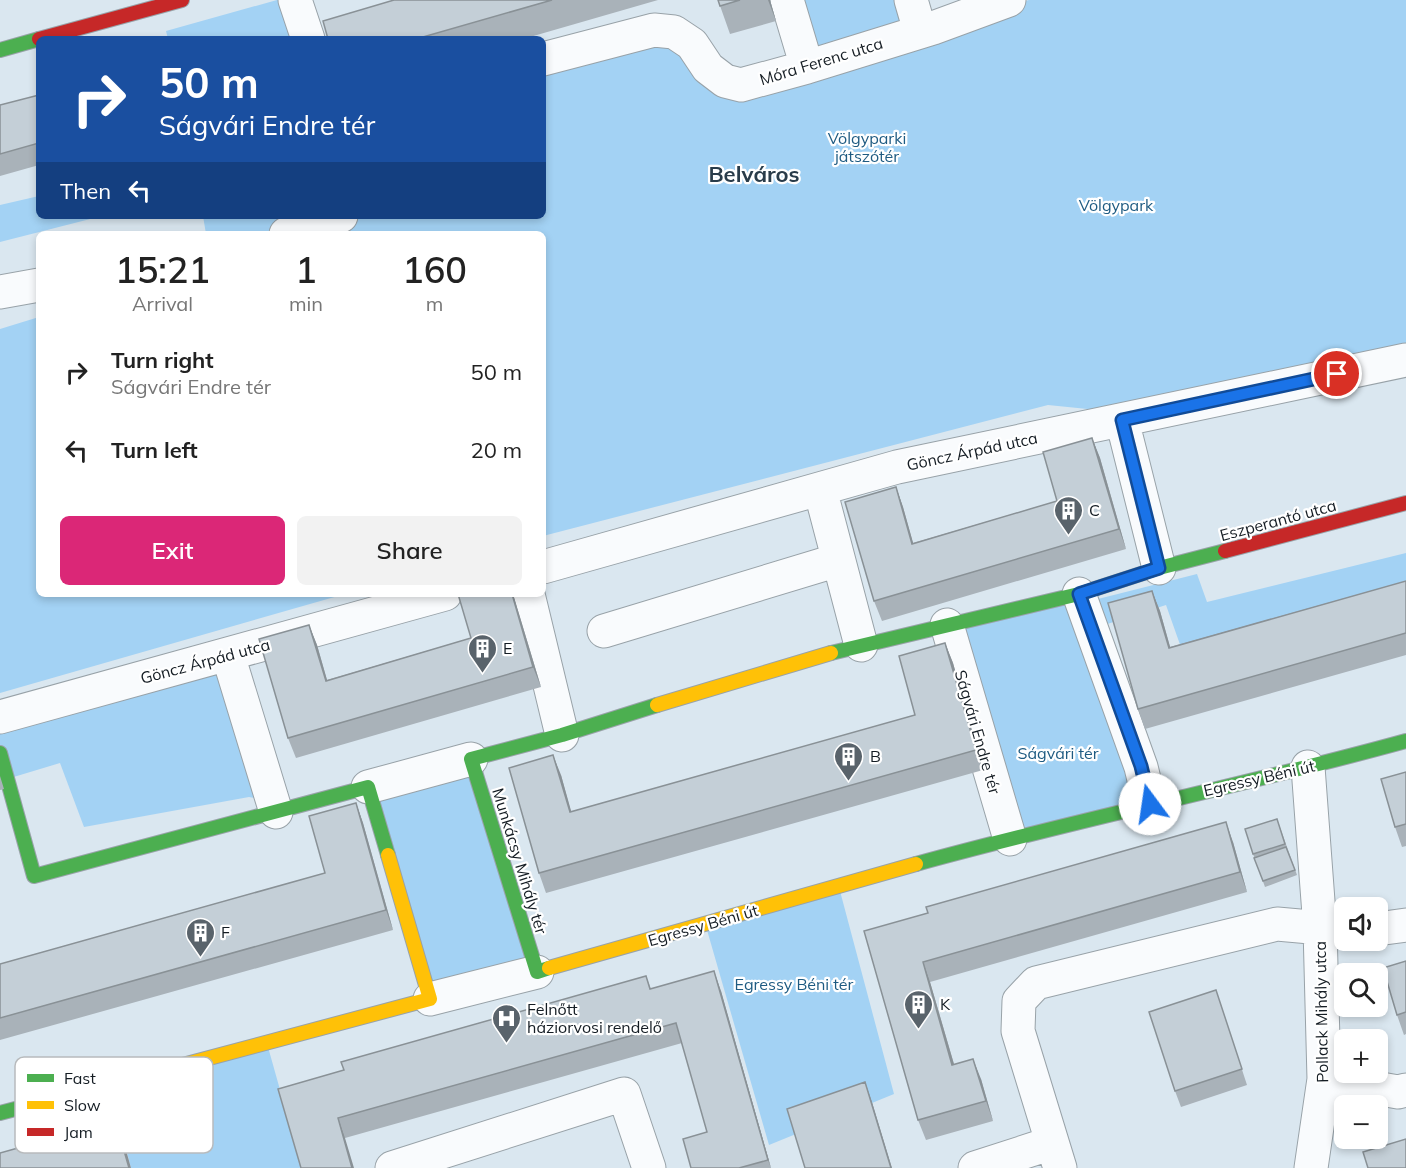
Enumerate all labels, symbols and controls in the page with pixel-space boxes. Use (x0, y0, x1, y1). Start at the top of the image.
street label: Móra Ferenc utca (757, 33, 885, 89)
text: 50 m (159, 56, 259, 109)
icon: right (60, 60, 138, 138)
text: Ságvári Endre tér (159, 108, 375, 142)
park label: Völgyparki játszótér (828, 128, 906, 166)
district label: Belváros (708, 160, 800, 188)
icon: left (123, 174, 156, 207)
text: Then (60, 177, 111, 205)
park label: Völgypark (1079, 195, 1154, 215)
text: 15:21 (115, 247, 210, 292)
text: 1 (295, 247, 317, 292)
text: 160 (402, 247, 467, 292)
text: Arrival (132, 291, 193, 316)
text: min (289, 291, 323, 316)
text: m (426, 291, 443, 316)
text: Turn right (111, 346, 214, 374)
pin (1311, 348, 1362, 399)
icon: right (60, 356, 93, 389)
icon: arrive (1320, 357, 1353, 390)
text: 50 m (471, 358, 522, 386)
text: Ságvári Endre tér (111, 374, 271, 399)
street label: Göncz Árpád utca (905, 427, 1039, 475)
icon: left (60, 434, 93, 467)
text: Turn left (111, 436, 198, 464)
text: 20 m (471, 436, 522, 464)
building icon: C (1052, 494, 1084, 536)
street label: Eszperantó utca (1218, 495, 1338, 545)
place label: C (1089, 500, 1100, 520)
button: Exit (60, 516, 285, 585)
button: Share (297, 516, 522, 585)
building icon: E (466, 632, 498, 674)
street label: Göncz Árpád utca (138, 634, 272, 688)
place label: E (503, 638, 512, 658)
street label: Ságvári Endre tér (951, 668, 1005, 797)
building icon: B (833, 740, 865, 782)
park label: Ságvári tér (1017, 743, 1099, 763)
place label: B (870, 746, 881, 766)
street label: Egressy Béni út (1201, 755, 1317, 801)
position arrow (1118, 772, 1182, 836)
street label: Munkácsy Mihály tér (488, 786, 552, 937)
map controls (1334, 897, 1388, 1149)
button: sound (1334, 897, 1388, 951)
street label: Egressy Béni út (646, 900, 761, 950)
building icon: F (184, 916, 216, 958)
place label: F (221, 922, 230, 942)
street label: Pollack Mihály utca (1310, 941, 1332, 1083)
button: search (1334, 963, 1388, 1017)
park label: Egressy Béni tér (735, 974, 854, 994)
building icon: K (903, 988, 935, 1030)
place label: K (940, 994, 951, 1014)
place label: Felnőtt háziorvosi rendelő (527, 999, 662, 1037)
hospital icon: Felnőtt háziorvosi rendelő (490, 1002, 522, 1044)
button: + (1334, 1029, 1388, 1083)
legend (15, 1057, 213, 1153)
text: Fast (64, 1068, 96, 1088)
text: Slow (64, 1095, 101, 1115)
button: − (1334, 1095, 1388, 1149)
text: Jam (64, 1122, 93, 1142)

